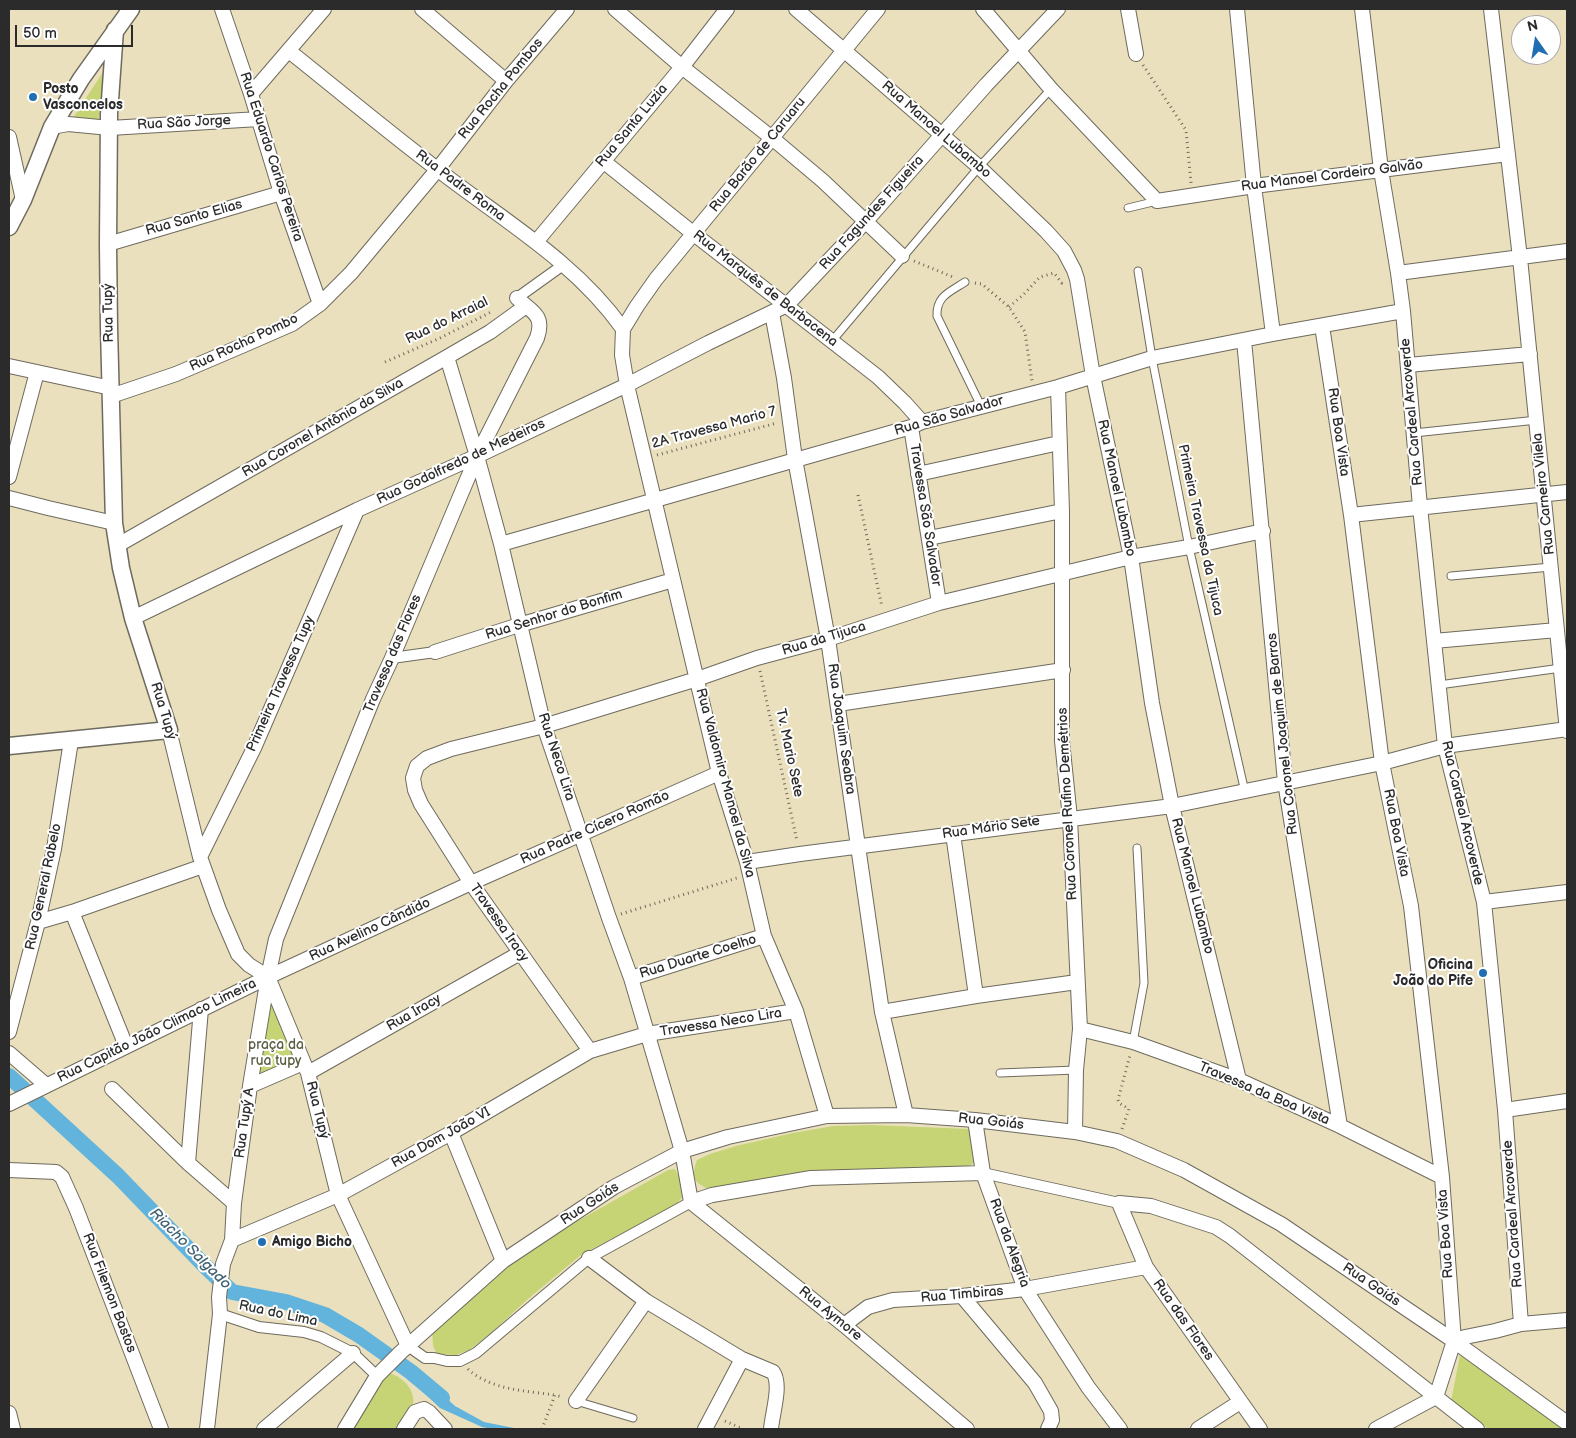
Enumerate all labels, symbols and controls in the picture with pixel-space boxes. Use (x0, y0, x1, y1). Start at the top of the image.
scale bar (18, 15, 135, 47)
north arrow (1511, 15, 1561, 65)
text: N (1526, 16, 1540, 35)
text: 50 m (23, 24, 57, 43)
street label: Rua Rocha Pombos (455, 35, 547, 143)
street label: Rua Eduardo Carlos Pereira (236, 70, 306, 244)
street label: Rua Manoel Lubambo (878, 78, 994, 182)
place label: Posto Vasconcelos (43, 81, 123, 114)
street label: Rua Santa Luzia (592, 81, 672, 171)
marker: Posto Vasconcelos (27, 91, 39, 103)
street label: Rua Barão de Caruaru (706, 94, 810, 216)
street label: Rua São Jorge (137, 112, 231, 134)
street label: Rua Padre Roma (412, 147, 508, 225)
street label: Rua Fagundes Figueira (816, 152, 928, 274)
street label: Rua Manoel Cordeiro Galvão (1240, 156, 1424, 196)
street label: Rua Santo Elias (144, 196, 244, 240)
street label: Rua Marquês de Barbacena (689, 227, 841, 351)
street label: Rua Tupý (100, 283, 118, 343)
street label: Rua do Arraial (403, 294, 491, 348)
street label: Rua Rocha Pombo (187, 310, 301, 376)
street label: Rua Cardeal Arcoverde (1397, 338, 1427, 486)
street label: Rua Coronel Antônio da Silva (239, 375, 407, 481)
street label: Rua Boa Vista (1323, 387, 1353, 477)
street label: Rua São Salvador (893, 392, 1005, 440)
street label: 2A Travessa Mario 7 (650, 403, 778, 453)
street label: Rua Godolfredo de Medeiros (374, 416, 548, 508)
street label: Rua Manoel Lubambo (1093, 418, 1139, 558)
street label: Rua Carneiro Vilela (1529, 432, 1559, 556)
street label: Travessa São Salvador (905, 443, 945, 587)
street label: Primeira Travessa da Tijuca (1174, 443, 1226, 617)
street label: Rua Senhor do Bonfim (484, 586, 624, 644)
street label: Travessa das Flores (360, 592, 426, 716)
street label: Primeira Travessa Tupy (243, 613, 319, 755)
street label: Rua da Tijuca (780, 618, 868, 660)
street label: Rua Coronel Joaquim de Barros (1264, 632, 1302, 836)
street label: Rua Joaquim Seabra (823, 662, 859, 796)
street label: Rua Tupý (146, 680, 180, 742)
street label: Rua Valdomiro Manoel da Silva (692, 686, 758, 880)
street label: Tv. Mario Sete (771, 707, 807, 799)
street label: Rua Coronel Rufino Demétrios (1055, 707, 1081, 901)
street label: Rua Neco Lira (534, 711, 578, 803)
street label: Rua Cardeal Arcoverde (1437, 739, 1487, 887)
street label: Rua Padre Cícero Romão (518, 787, 672, 869)
street label: Rua Boa Vista (1379, 788, 1413, 878)
street label: Rua Mário Sete (941, 813, 1041, 843)
street label: Rua Manoel Lubambo (1167, 816, 1217, 956)
street label: Rua General Rabelo (22, 822, 66, 952)
street label: Travessa Iracy (466, 881, 532, 965)
street label: Rua Avelino Cândido (307, 895, 433, 965)
street label: Rua Duarte Coelho (637, 931, 759, 983)
place label: Oficina João do Pife (1393, 957, 1473, 990)
marker: Oficina João do Pife (1477, 967, 1489, 979)
street label: Rua Capitão João Climaco Limeira (55, 975, 259, 1087)
street label: Rua Iracy (384, 991, 444, 1035)
street label: Travessa Neco Lira (659, 1005, 783, 1041)
park label: praça da rua tupy (248, 1037, 304, 1070)
street label: Travessa da Boa Vista (1196, 1059, 1332, 1129)
street label: Rua Tupý (302, 1079, 332, 1141)
street label: Rua Tupý A (232, 1087, 258, 1159)
street label: Rua Dom João VI (389, 1104, 493, 1172)
street label: Rua Goiás (957, 1110, 1025, 1134)
street label: Rua Cardeal Arcoverde (1499, 1140, 1527, 1288)
street label: Rua Goiás (558, 1179, 622, 1229)
street label: Rua Boa Vista (1435, 1189, 1457, 1279)
street label: Rua da Alegria (985, 1196, 1033, 1290)
water label: Riacho Salgado (146, 1205, 234, 1293)
street label: Rua Filemon Bastos (78, 1231, 140, 1355)
place label: Amigo Bicho (272, 1234, 352, 1250)
marker: Amigo Bicho (256, 1236, 268, 1248)
street label: Rua Goiás (1339, 1260, 1403, 1310)
street label: Rua das Flores (1149, 1276, 1217, 1364)
street label: Rua Aymore (795, 1283, 865, 1345)
street label: Rua Timbiras (920, 1283, 1004, 1307)
street label: Rua do Lima (237, 1297, 319, 1331)

